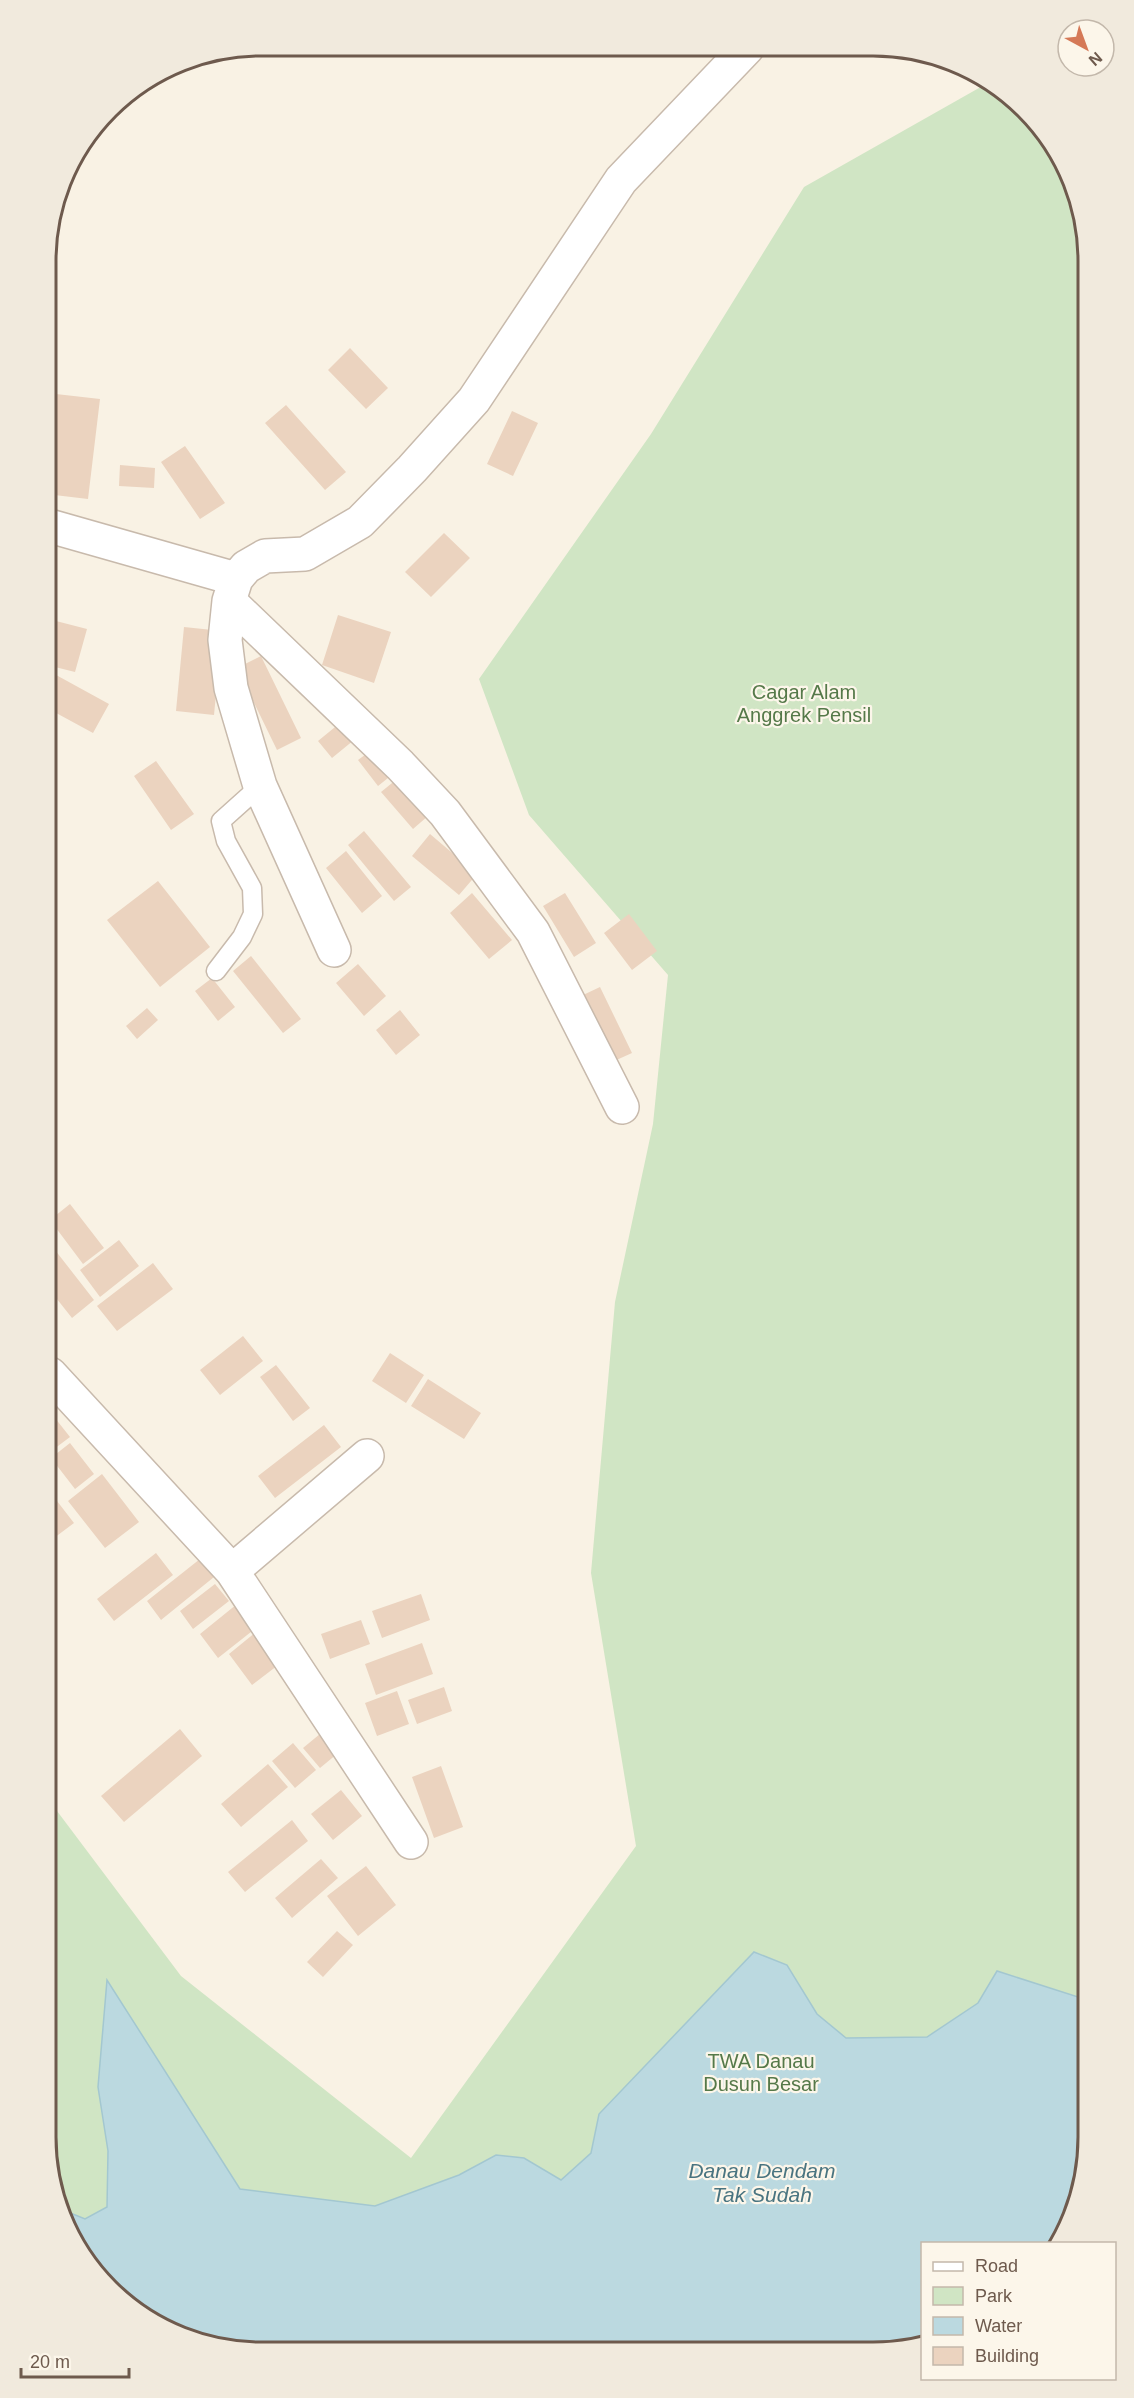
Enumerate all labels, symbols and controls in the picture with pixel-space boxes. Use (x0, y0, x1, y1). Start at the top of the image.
north arrow (1056, 18, 1116, 78)
text: N (1086, 49, 1105, 69)
park label: Cagar Alam Anggrek Pensil (737, 681, 871, 726)
park label: TWA Danau Dusun Besar (703, 2050, 819, 2095)
water label: Danau Dendam Tak Sudah (688, 2159, 836, 2206)
legend (921, 2242, 1116, 2380)
text: Road (975, 2256, 1018, 2276)
text: Park (975, 2286, 1013, 2306)
text: Water (975, 2316, 1022, 2336)
scale bar (21, 2341, 129, 2379)
text: Building (975, 2346, 1039, 2366)
text: 20 m (30, 2352, 70, 2372)

